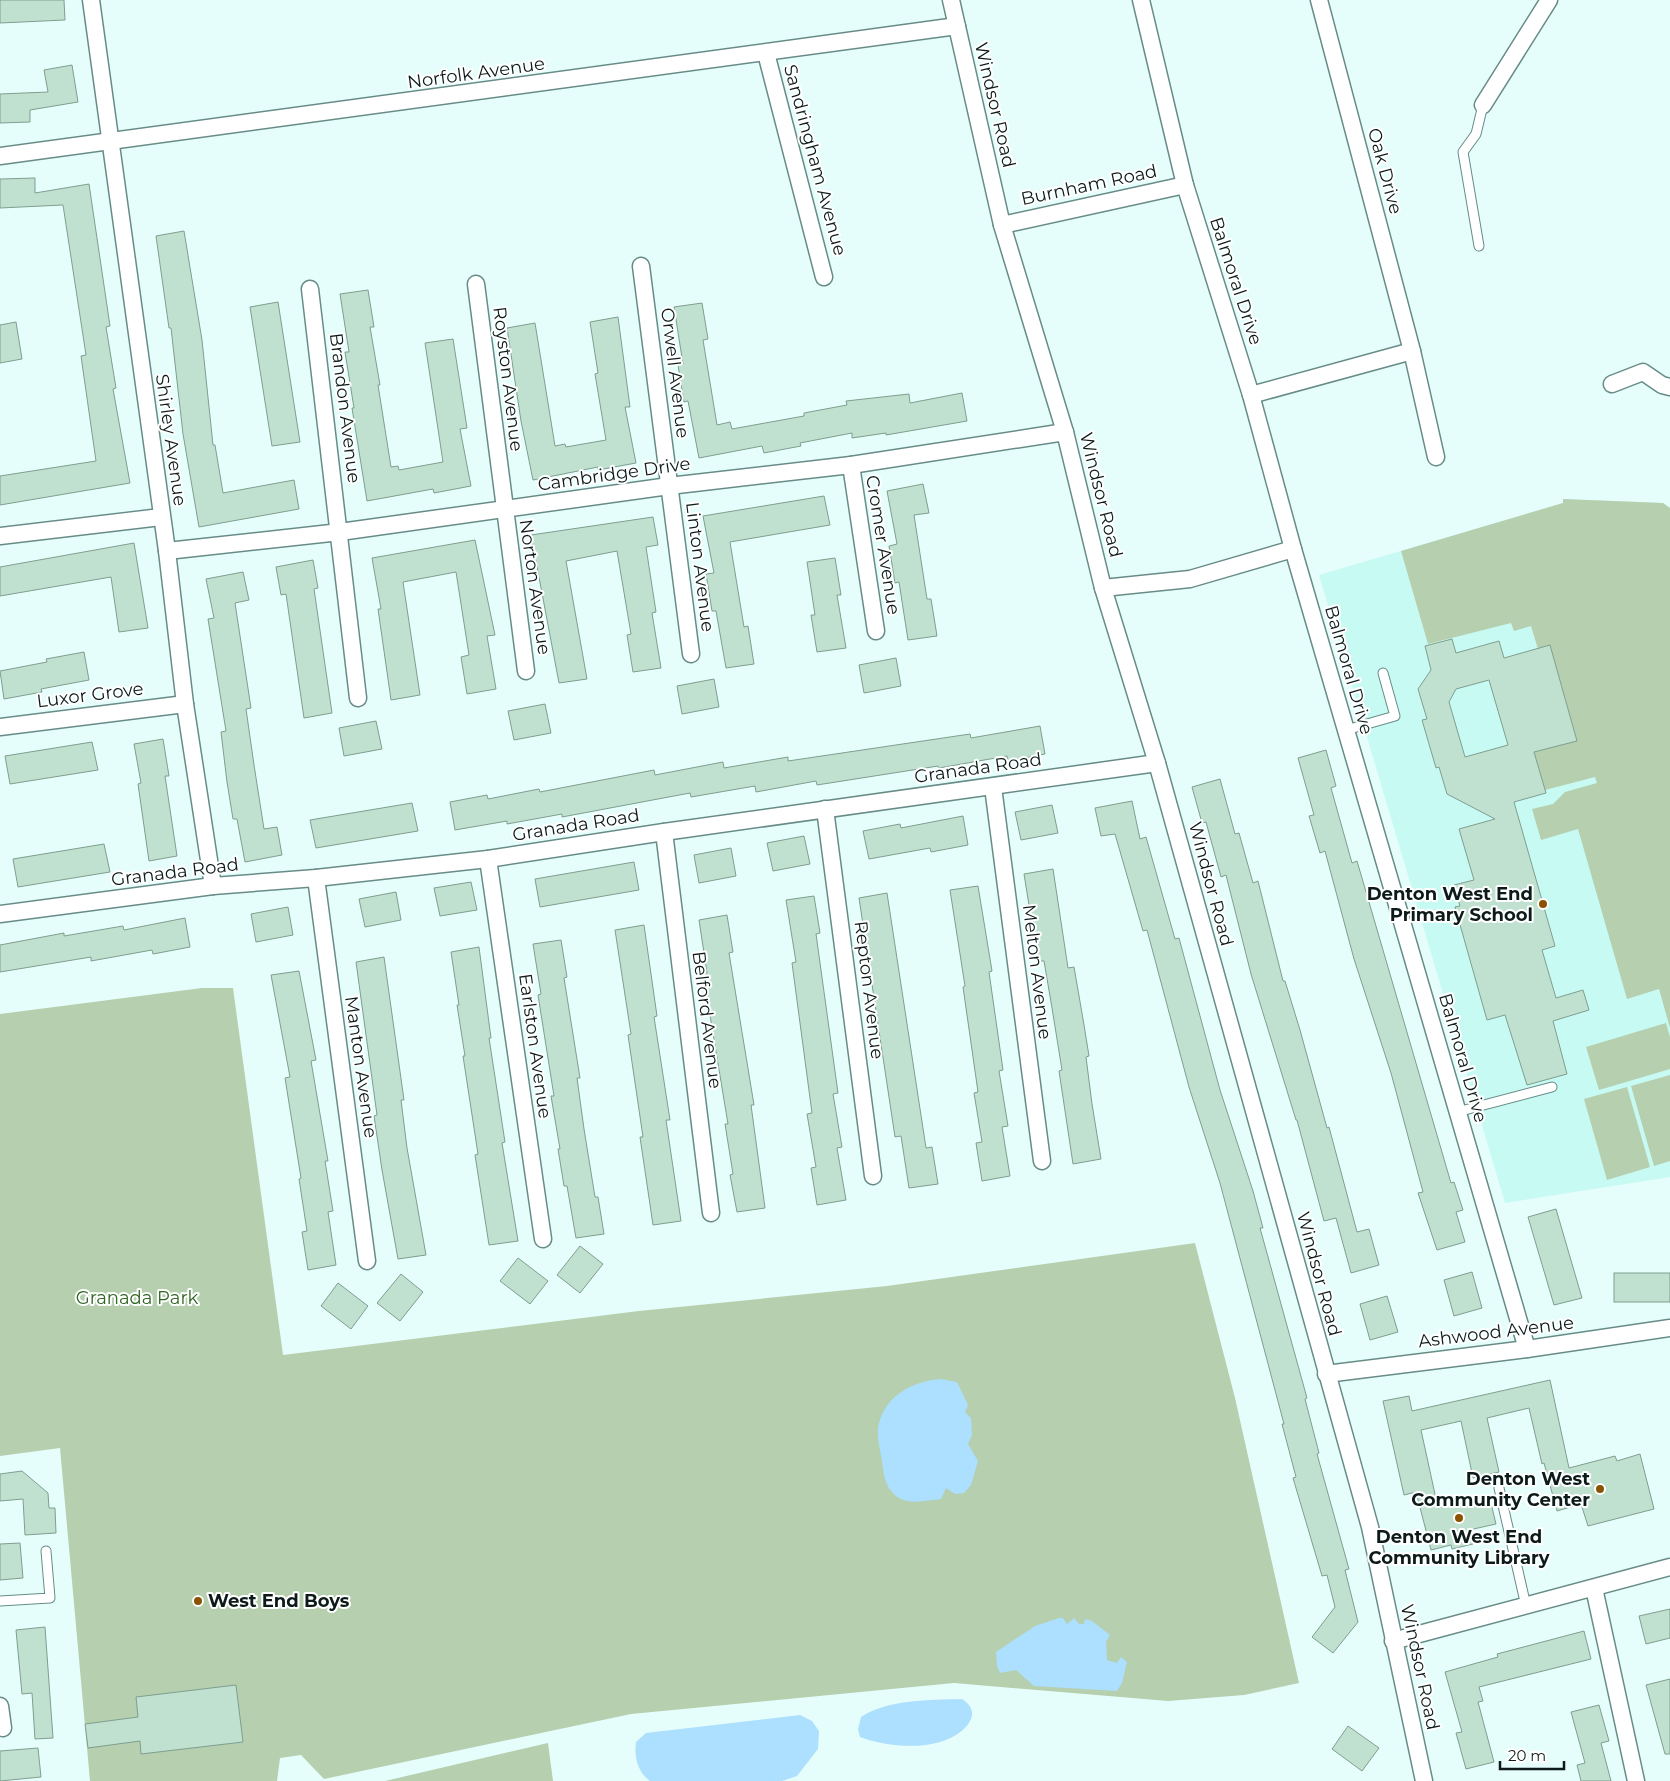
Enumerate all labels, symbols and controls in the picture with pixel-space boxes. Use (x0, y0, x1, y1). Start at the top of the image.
street label: Windsor Road (970, 40, 1020, 170)
street label: Norfolk Avenue (406, 52, 546, 94)
street label: Sandringham Avenue (779, 62, 851, 258)
street label: Oak Drive (1363, 125, 1407, 217)
street label: Burnham Road (1019, 160, 1159, 210)
street label: Balmoral Drive (1205, 214, 1267, 348)
street label: Royston Avenue (488, 305, 528, 453)
street label: Orwell Avenue (656, 306, 694, 440)
street label: Brandon Avenue (325, 332, 365, 484)
street label: Shirley Avenue (151, 373, 191, 508)
street label: Windsor Road (1075, 430, 1127, 560)
street label: Cambridge Drive (536, 452, 692, 496)
street label: Cromer Avenue (861, 474, 905, 616)
street label: Linton Avenue (681, 501, 719, 633)
street label: Norton Avenue (515, 518, 555, 656)
street label: Balmoral Drive (1320, 603, 1378, 737)
street label: Luxor Grove (35, 678, 145, 712)
street label: Granada Road (913, 748, 1043, 788)
street label: Granada Road (511, 804, 641, 846)
street label: Windsor Road (1184, 819, 1238, 949)
street label: Granada Road (110, 853, 240, 891)
place label: Denton West End Primary School (1367, 883, 1533, 926)
marker: Denton West End Primary School (1537, 898, 1549, 910)
street label: Melton Avenue (1018, 903, 1056, 1041)
street label: Repton Avenue (850, 920, 888, 1061)
street label: Belford Avenue (688, 950, 726, 1090)
street label: Earlston Avenue (514, 972, 556, 1120)
street label: Balmoral Drive (1434, 991, 1492, 1125)
street label: Manton Avenue (340, 995, 382, 1139)
street label: Windsor Road (1292, 1209, 1346, 1339)
park label: Granada Park (76, 1287, 198, 1309)
street label: Ashwood Avenue (1417, 1312, 1575, 1352)
place label: Denton West Community Center (1411, 1468, 1590, 1511)
marker: Denton West Community Center (1594, 1483, 1606, 1495)
marker: Denton West End Community Library (1453, 1512, 1465, 1524)
place label: Denton West End Community Library (1368, 1526, 1550, 1569)
place label: West End Boys (208, 1590, 350, 1612)
marker: West End Boys (192, 1595, 204, 1607)
street label: Windsor Road (1396, 1602, 1444, 1732)
scale bar (1500, 1738, 1564, 1770)
text: 20 m (1508, 1746, 1546, 1765)

